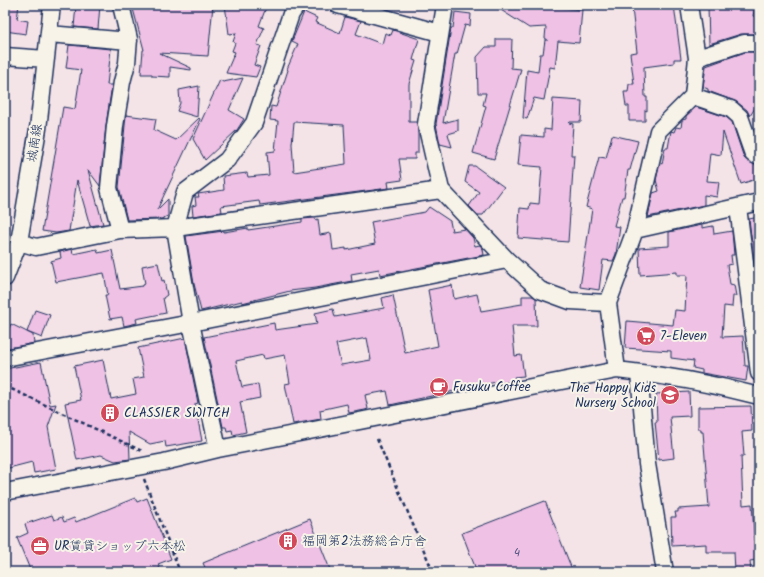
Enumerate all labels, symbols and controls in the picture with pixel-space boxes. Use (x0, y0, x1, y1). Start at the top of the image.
street label: 城南線 (22, 121, 49, 164)
supermarket icon: 7-Eleven (635, 325, 657, 347)
place label: 7-Eleven (660, 326, 707, 347)
cafe icon: Fusuku Coffee (428, 376, 450, 398)
place label: Fusuku Coffee (453, 377, 531, 398)
place label: The Happy Kids Nursery School (570, 378, 656, 414)
school or university icon: The Happy Kids Nursery School (659, 384, 681, 406)
building icon: CLASSIER SWITCH (99, 402, 121, 424)
place label: CLASSIER SWITCH (124, 403, 230, 424)
building icon: 福岡第2法務総合庁舎 (277, 530, 299, 552)
place label: 福岡第2法務総合庁舎 (302, 531, 427, 552)
office icon: UR賃貸ショップ六本松 (29, 535, 51, 557)
place label: UR賃貸ショップ六本松 (54, 536, 186, 557)
house number: 4 (514, 544, 520, 562)

